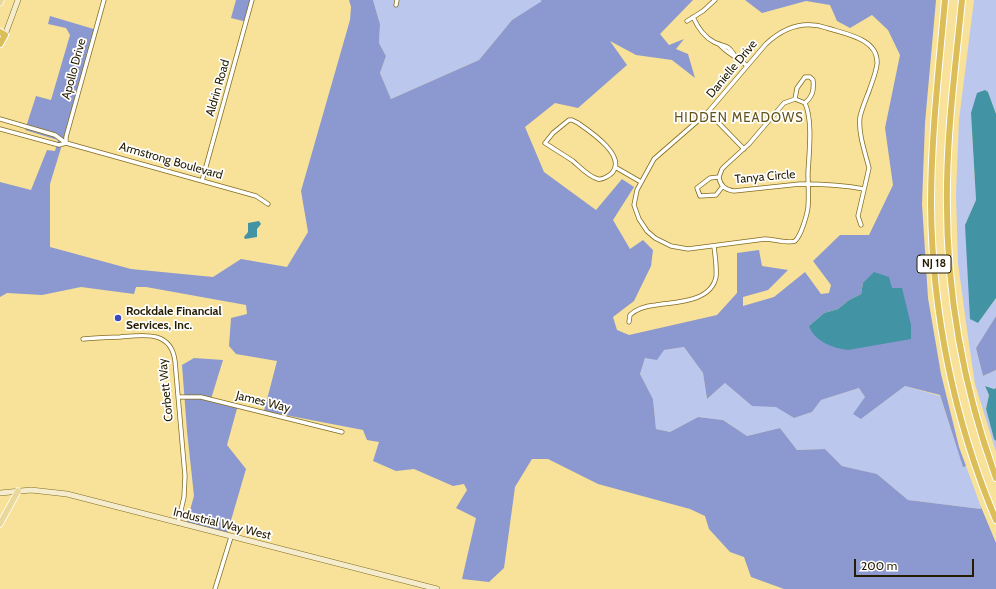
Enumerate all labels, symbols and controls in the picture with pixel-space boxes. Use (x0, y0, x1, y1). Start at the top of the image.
street label: Apollo Drive (59, 37, 89, 101)
street label: Danielle Drive (704, 37, 760, 101)
street label: Aldrin Road (203, 58, 233, 118)
district label: HIDDEN MEADOWS (674, 110, 804, 126)
street label: Armstrong Boulevard (118, 139, 224, 183)
street label: Tanya Circle (734, 167, 796, 187)
road number: NJ 18 (917, 255, 951, 273)
place label: Rockdale Financial Services, Inc. (126, 304, 222, 332)
marker: Rockdale Financial Services, Inc. (113, 313, 123, 323)
street label: Corbett Way (156, 358, 176, 422)
street label: James Way (234, 388, 292, 416)
street label: Industrial Way West (172, 505, 272, 543)
scale bar (856, 551, 976, 577)
text: 200 m (861, 558, 897, 573)

